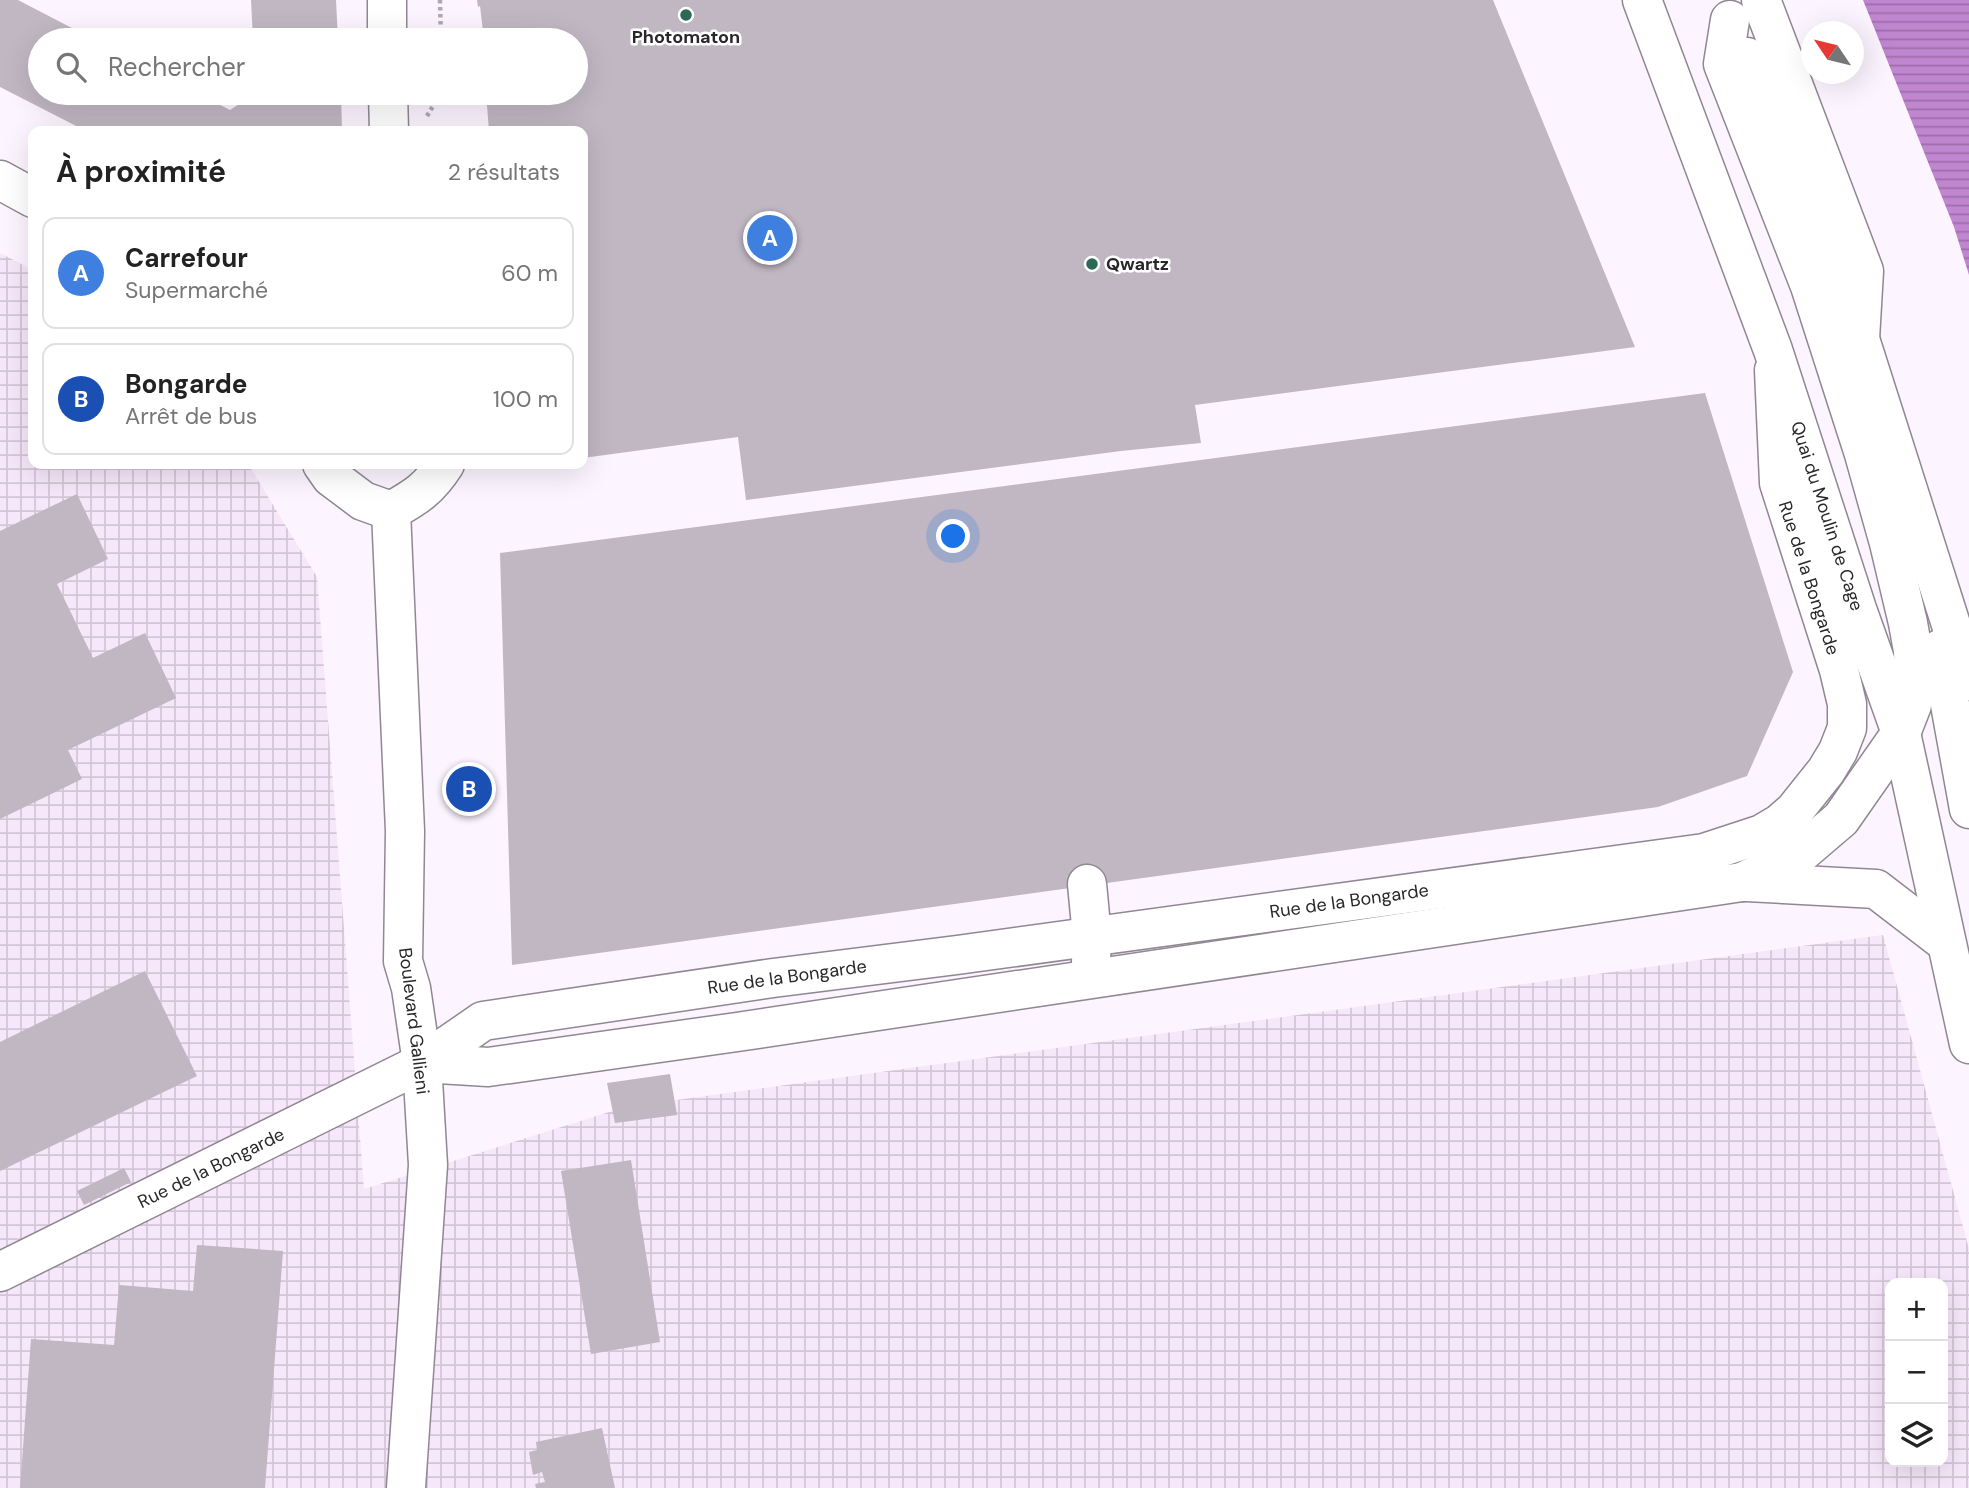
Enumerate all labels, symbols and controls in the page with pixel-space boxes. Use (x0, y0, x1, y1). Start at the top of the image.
marker: Photomaton (678, 7, 694, 23)
north arrow (1801, 21, 1864, 84)
place label: Photomaton (632, 25, 740, 49)
search box (28, 28, 588, 105)
icon: search (52, 48, 90, 86)
text: Rechercher (108, 50, 245, 84)
text: À proximité (56, 152, 226, 191)
text: 2 résultats (448, 157, 560, 187)
pin: A (747, 212, 793, 264)
text: Carrefour (125, 241, 248, 275)
place label: Qwartz (1106, 252, 1169, 276)
marker: Qwartz (1084, 256, 1100, 272)
text: A (73, 258, 89, 288)
text: 60 m (501, 258, 558, 288)
text: Supermarché (125, 275, 268, 305)
text: Bongarde (125, 367, 247, 401)
text: B (74, 384, 88, 414)
text: 100 m (493, 384, 558, 414)
text: Arrêt de bus (125, 401, 257, 431)
street label: Quai du Moulin de Cage (1785, 418, 1869, 614)
street label: Rue de la Bongarde (1773, 498, 1845, 658)
your location (936, 519, 970, 553)
pin: B (446, 763, 492, 815)
street label: Rue de la Bongarde (1268, 878, 1430, 924)
street label: Boulevard Gallieni (393, 946, 435, 1096)
street label: Rue de la Bongarde (706, 954, 868, 1000)
street label: Rue de la Bongarde (134, 1122, 288, 1214)
map controls (1885, 1278, 1948, 1467)
button: + (1885, 1278, 1948, 1341)
button: − (1885, 1341, 1948, 1404)
button: layers (1885, 1404, 1948, 1467)

